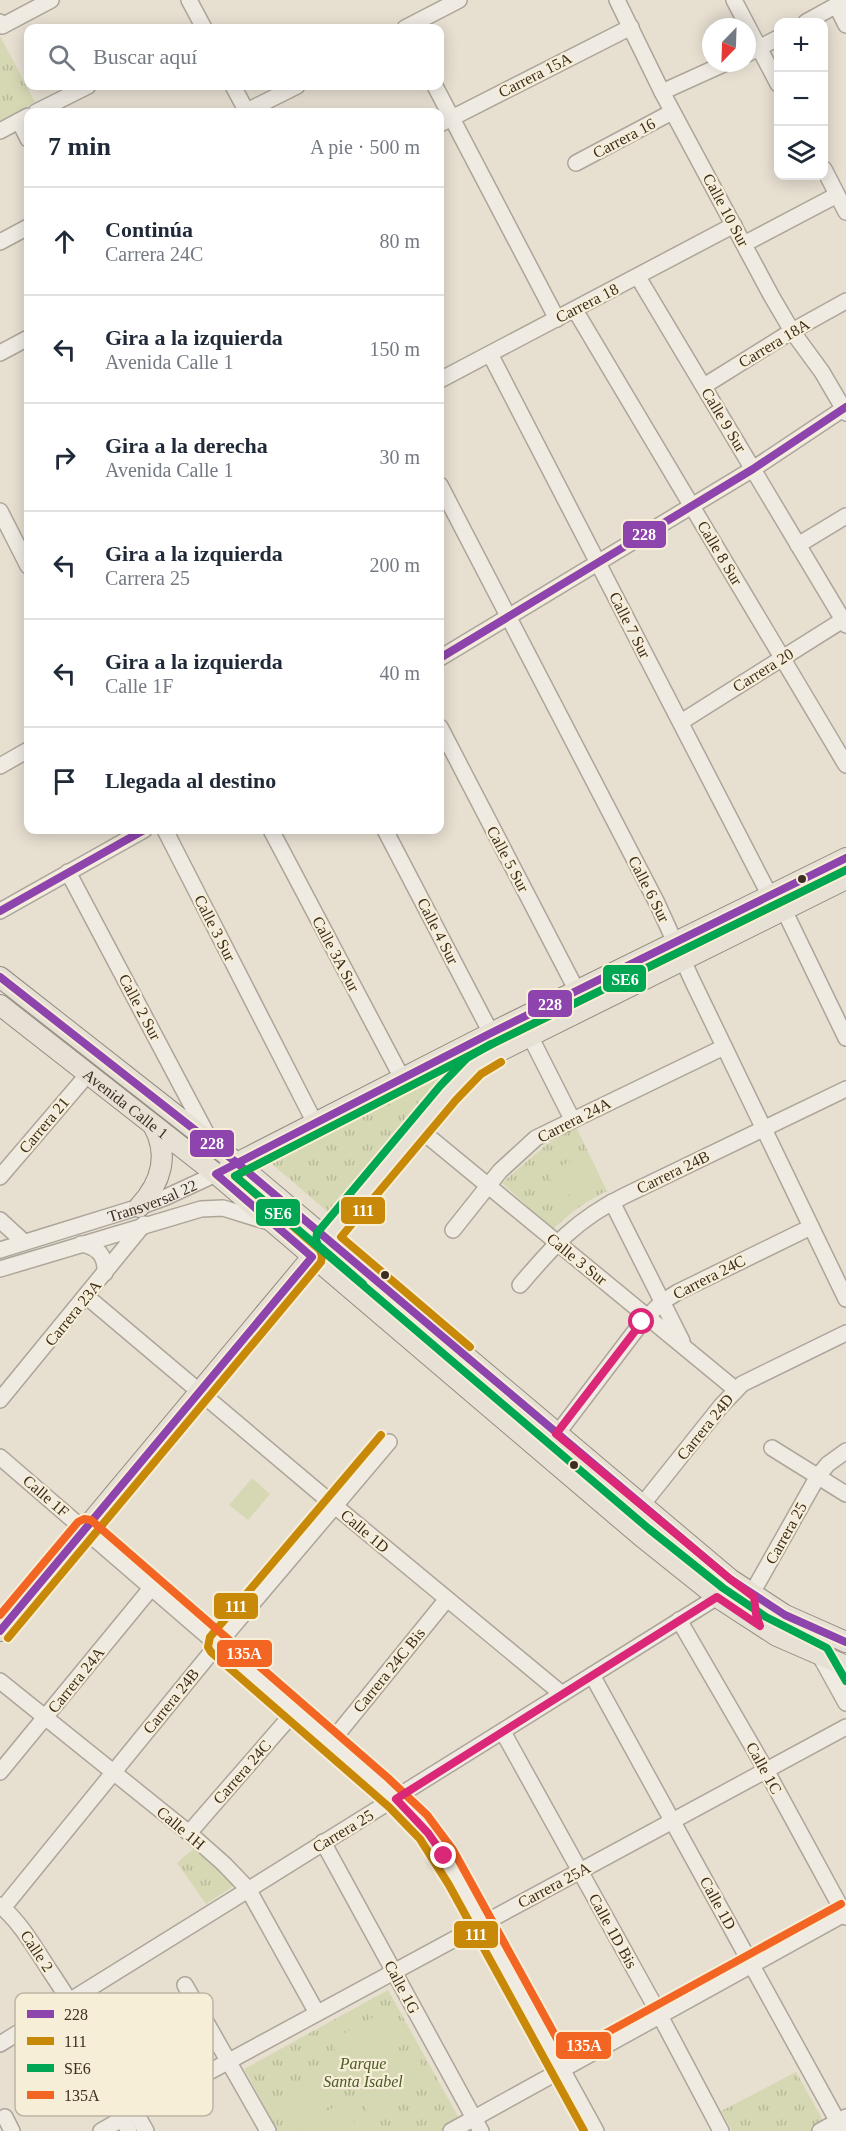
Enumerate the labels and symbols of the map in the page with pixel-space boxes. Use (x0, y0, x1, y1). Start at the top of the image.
north arrow (702, 18, 756, 72)
street label: Carrera 15A (496, 49, 575, 101)
street label: Carrera 16 (590, 115, 658, 161)
street label: Calle 10 Sur (700, 171, 753, 250)
street label: Carrera 18 (553, 280, 621, 326)
street label: Carrera 18A (736, 315, 813, 371)
street label: Calle 9 Sur (698, 385, 750, 456)
street label: Calle 8 Sur (694, 518, 746, 589)
line badge: 228 (622, 520, 667, 549)
text: 228 (632, 526, 656, 543)
street label: Calle 7 Sur (606, 589, 654, 662)
street label: Carrera 20 (730, 645, 796, 695)
street label: Calle 5 Sur (484, 823, 533, 895)
street label: Calle 6 Sur (625, 853, 673, 926)
unlabelled marker (796, 873, 808, 885)
street label: Calle 3 Sur (191, 892, 239, 965)
street label: Calle 4 Sur (414, 895, 462, 968)
street label: Calle 3A Sur (309, 914, 363, 995)
line badge: SE6 (602, 964, 647, 993)
street label: Calle 2 Sur (116, 971, 165, 1043)
text: SE6 (611, 971, 639, 988)
line badge: 228 (527, 989, 573, 1018)
text: 228 (538, 996, 562, 1013)
street label: Avenida Calle 1 (80, 1065, 172, 1142)
street label: Carrera 21 (16, 1094, 72, 1156)
street label: Carrera 24A (535, 1094, 614, 1146)
line badge: 228 (189, 1129, 235, 1158)
text: 228 (200, 1135, 224, 1152)
street label: Carrera 24B (634, 1147, 712, 1197)
street label: Transversal 22 (105, 1176, 199, 1225)
line badge: 111 (340, 1196, 386, 1225)
line badge: SE6 (255, 1198, 301, 1227)
text: 111 (352, 1202, 374, 1219)
text: SE6 (264, 1205, 292, 1222)
street label: Calle 3 Sur (544, 1230, 611, 1289)
street label: Carrera 24C (670, 1252, 748, 1302)
unlabelled marker (379, 1269, 391, 1281)
street label: Carrera 23A (41, 1276, 105, 1349)
route start (628, 1308, 654, 1334)
street label: Carrera 24D (673, 1391, 737, 1463)
unlabelled marker (568, 1459, 580, 1471)
street label: Calle 1F (20, 1472, 72, 1520)
street label: Carrera 25 (762, 1499, 810, 1567)
street label: Calle 1D (338, 1506, 392, 1556)
line badge: 111 (213, 1592, 259, 1620)
text: 111 (225, 1598, 247, 1615)
street label: Carrera 24C Bis (350, 1624, 428, 1716)
line badge: 135A (216, 1639, 273, 1668)
street label: Carrera 24A (44, 1643, 108, 1716)
text: 135A (226, 1645, 262, 1662)
street label: Carrera 24B (140, 1665, 202, 1737)
street label: Carrera 24C (210, 1737, 274, 1807)
street label: Calle 1C (743, 1739, 785, 1797)
street label: Calle 1H (154, 1803, 209, 1853)
street label: Carrera 25 (309, 1806, 377, 1856)
route end (430, 1842, 456, 1868)
street label: Carrera 25A (515, 1859, 593, 1911)
street label: Calle 1D (697, 1874, 739, 1932)
street label: Calle 1D Bis (586, 1891, 640, 1971)
line badge: 111 (453, 1920, 499, 1949)
text: 111 (465, 1926, 487, 1943)
street label: Calle 2 (17, 1927, 57, 1975)
street label: Calle 1G (381, 1958, 423, 2017)
legend (15, 1993, 213, 2116)
text: 228 (64, 2006, 88, 2023)
line badge: 135A (555, 2031, 612, 2060)
text: 111 (64, 2033, 87, 2050)
text: 135A (566, 2037, 602, 2054)
park label: Parque Santa Isabel (323, 2055, 403, 2090)
text: SE6 (64, 2060, 91, 2077)
text: 135A (64, 2087, 100, 2104)

